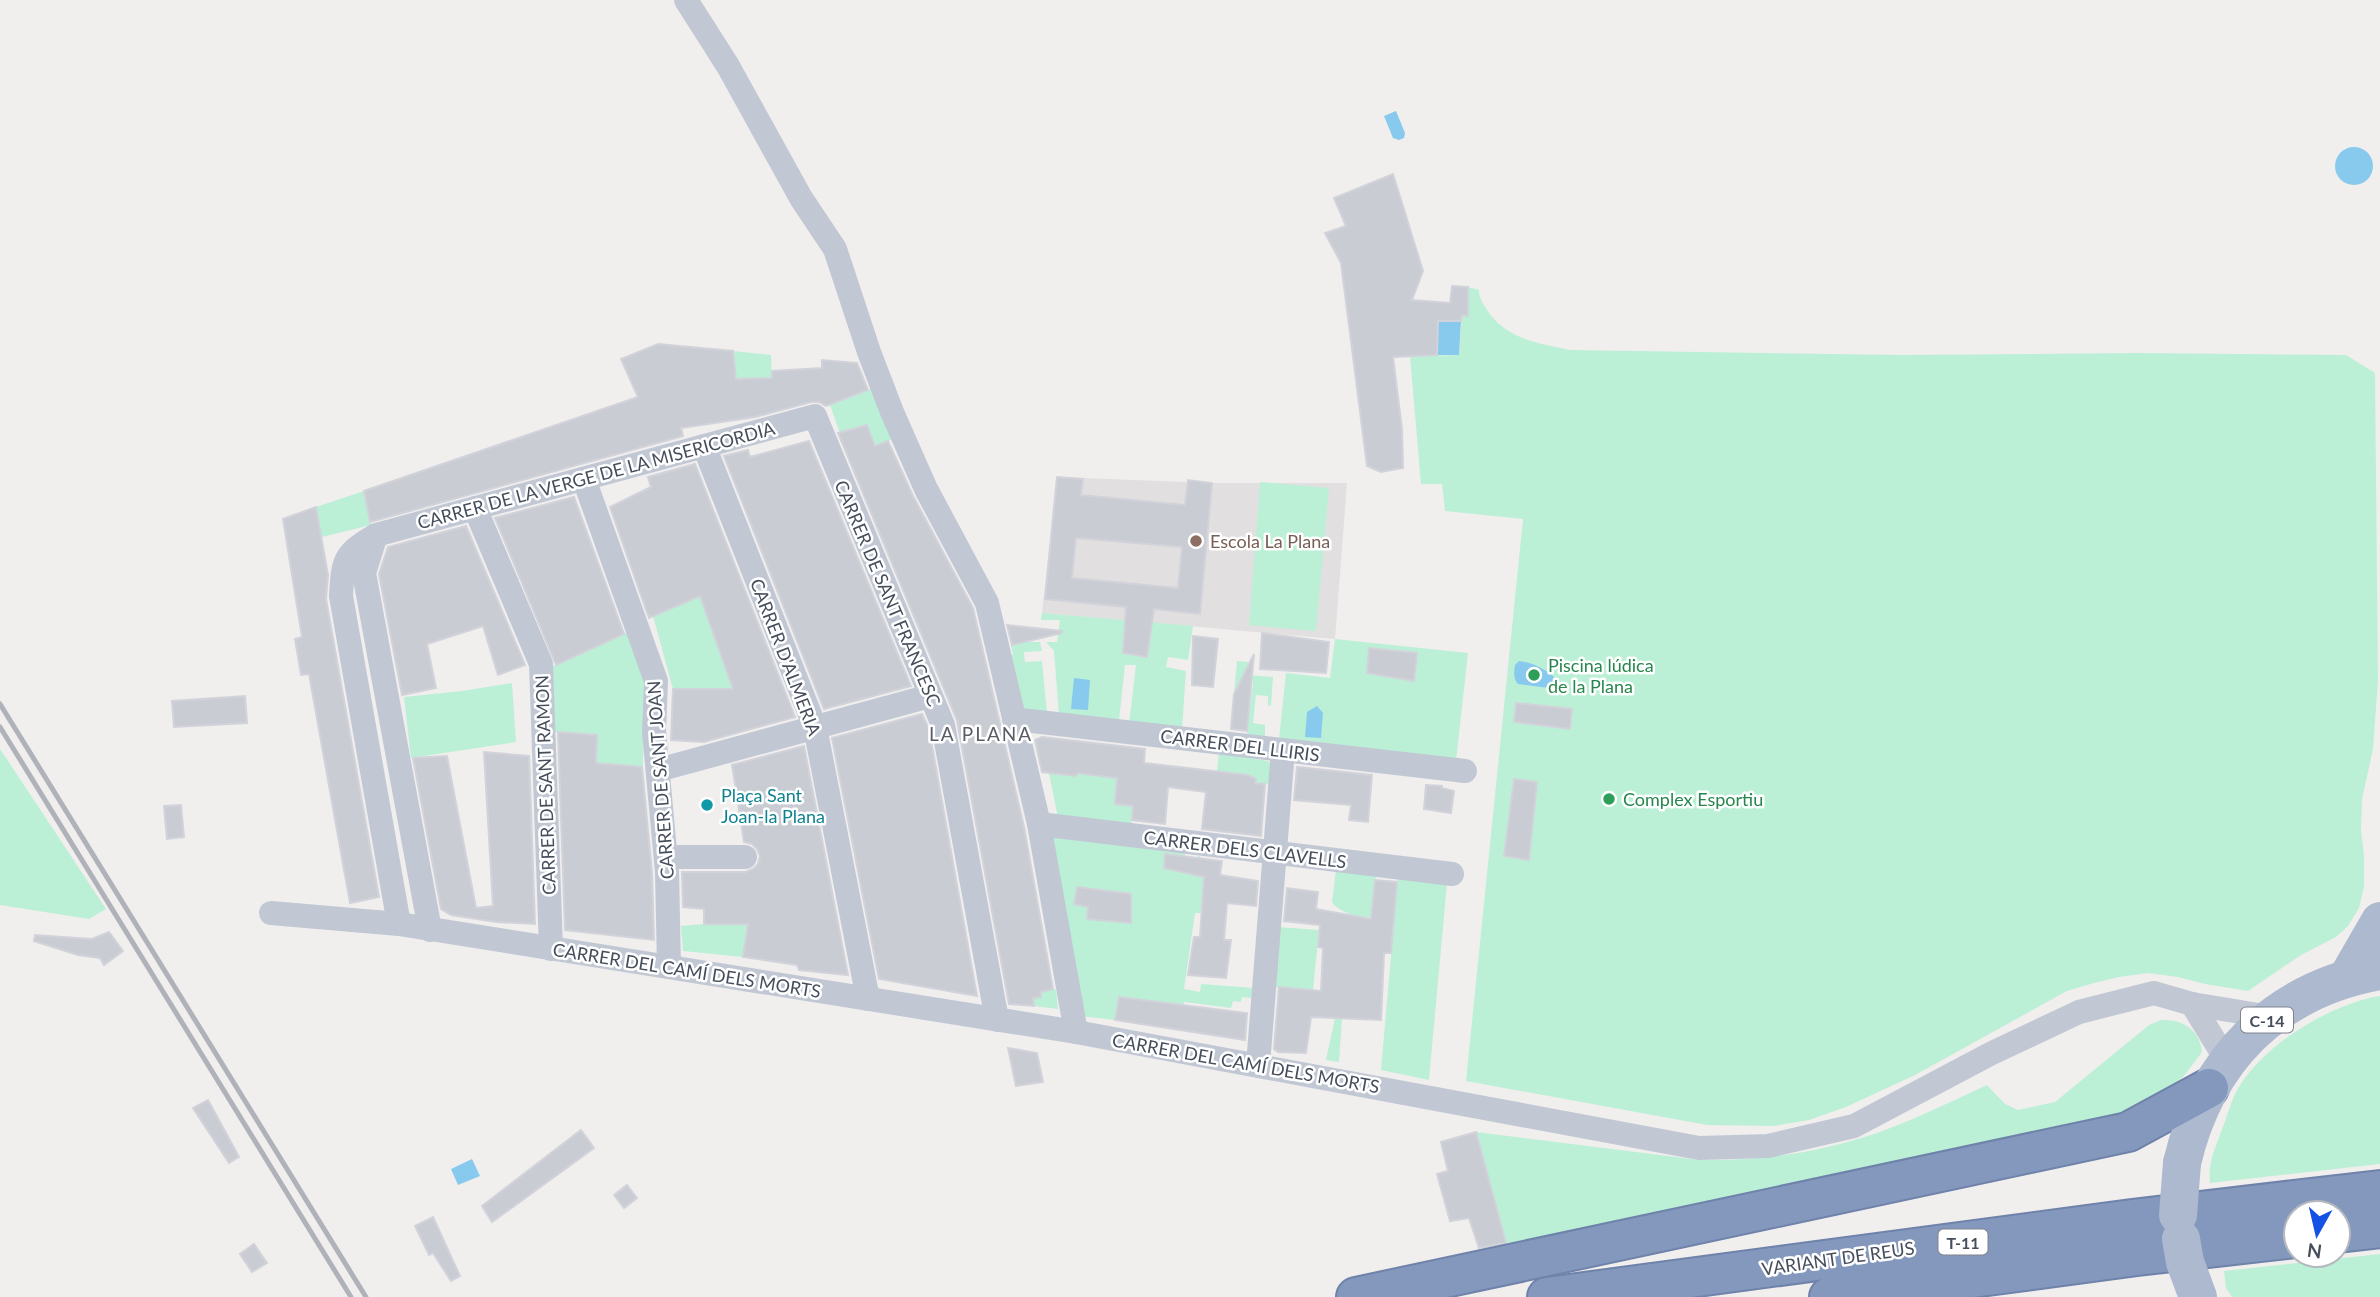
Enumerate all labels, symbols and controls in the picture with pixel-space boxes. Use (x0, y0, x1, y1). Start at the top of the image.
street label: CARRER DE LA VERGE DE LA MISERICORDIA (415, 416, 778, 533)
street label: CARRER DE SANT FRANCESC (830, 477, 946, 709)
place label: Escola La Plana (1210, 530, 1330, 552)
marker: Escola La Plana (1188, 533, 1204, 549)
street label: CARRER D'ALMERIA (746, 575, 826, 739)
place label: Piscina lúdica de la Plana (1548, 654, 1654, 697)
marker: Piscina lúdica de la Plana (1526, 667, 1542, 683)
street label: CARRER DE SANT RAMON (530, 675, 560, 895)
street label: CARRER DE SANT JOAN (642, 680, 678, 880)
district label: LA PLANA (929, 722, 1033, 745)
street label: CARRER DEL LLIRIS (1159, 724, 1321, 766)
place label: Plaça Sant Joan-la Plana (721, 784, 825, 827)
place label: Complex Esportiu (1623, 788, 1763, 810)
marker: Complex Esportiu (1601, 791, 1617, 807)
marker: Plaça Sant Joan-la Plana (699, 797, 715, 813)
street label: CARRER DELS CLAVELLS (1142, 826, 1348, 872)
street label: CARRER DEL CAMÍ DELS MORTS (551, 938, 823, 1002)
road number: C-14 (2241, 1008, 2293, 1032)
street label: CARRER DEL CAMÍ DELS MORTS (1111, 1029, 1381, 1097)
north arrow (2282, 1199, 2352, 1269)
road number: T-11 (1938, 1230, 1988, 1254)
street label: VARIANT DE REUS (1760, 1236, 1916, 1280)
text: N (2306, 1239, 2323, 1264)

